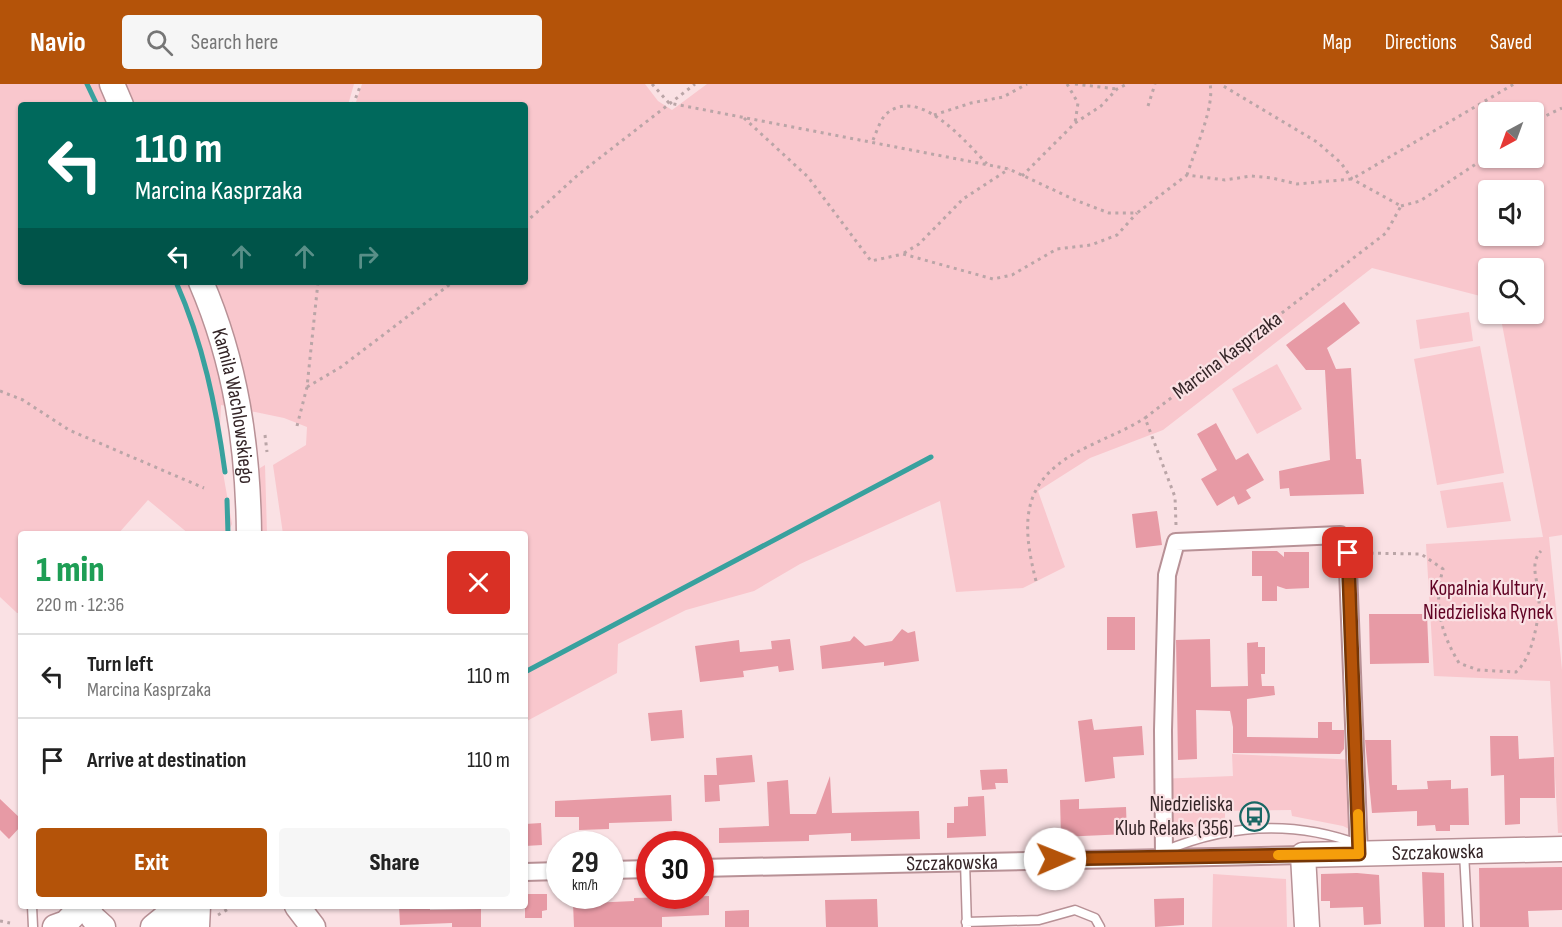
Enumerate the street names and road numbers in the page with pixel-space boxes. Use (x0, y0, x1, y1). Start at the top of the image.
street label: Marcina Kasprzaka (1168, 306, 1287, 405)
street label: Kamila Wachlowskiego (206, 325, 259, 485)
street label: Szczakowska (1392, 839, 1484, 866)
street label: Szczakowska (906, 850, 998, 877)

